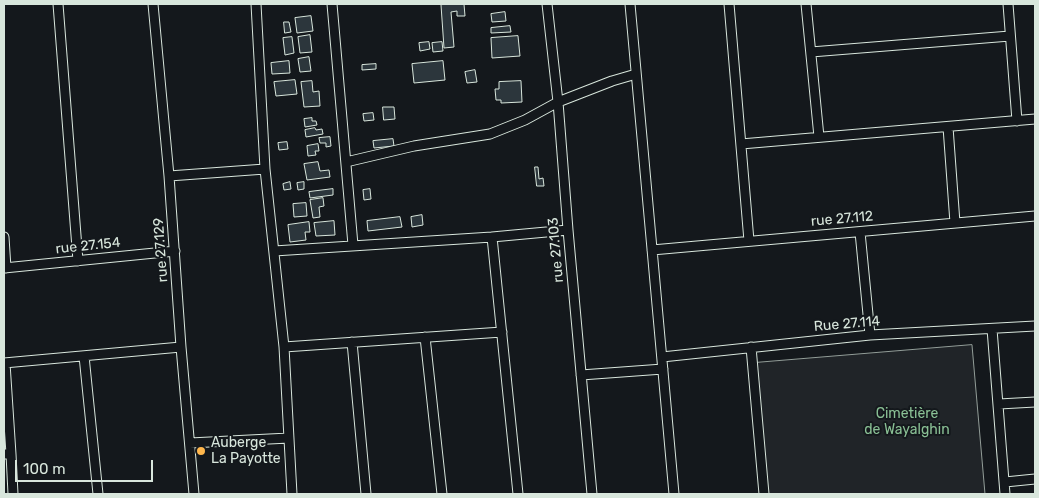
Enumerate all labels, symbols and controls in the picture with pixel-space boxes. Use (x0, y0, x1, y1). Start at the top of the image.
street label: rue 27.112 (810, 208, 874, 230)
street label: rue 27.129 (150, 217, 172, 283)
street label: rue 27.103 (545, 217, 567, 283)
street label: rue 27.154 (55, 234, 121, 258)
street label: Rue 27.114 (813, 313, 881, 335)
park label: Cimetière de Wayalghin (864, 406, 950, 438)
place label: Auberge La Payotte (211, 435, 281, 468)
marker: Auberge La Payotte (195, 445, 207, 457)
scale bar (18, 450, 155, 482)
text: 100 m (23, 460, 65, 478)

